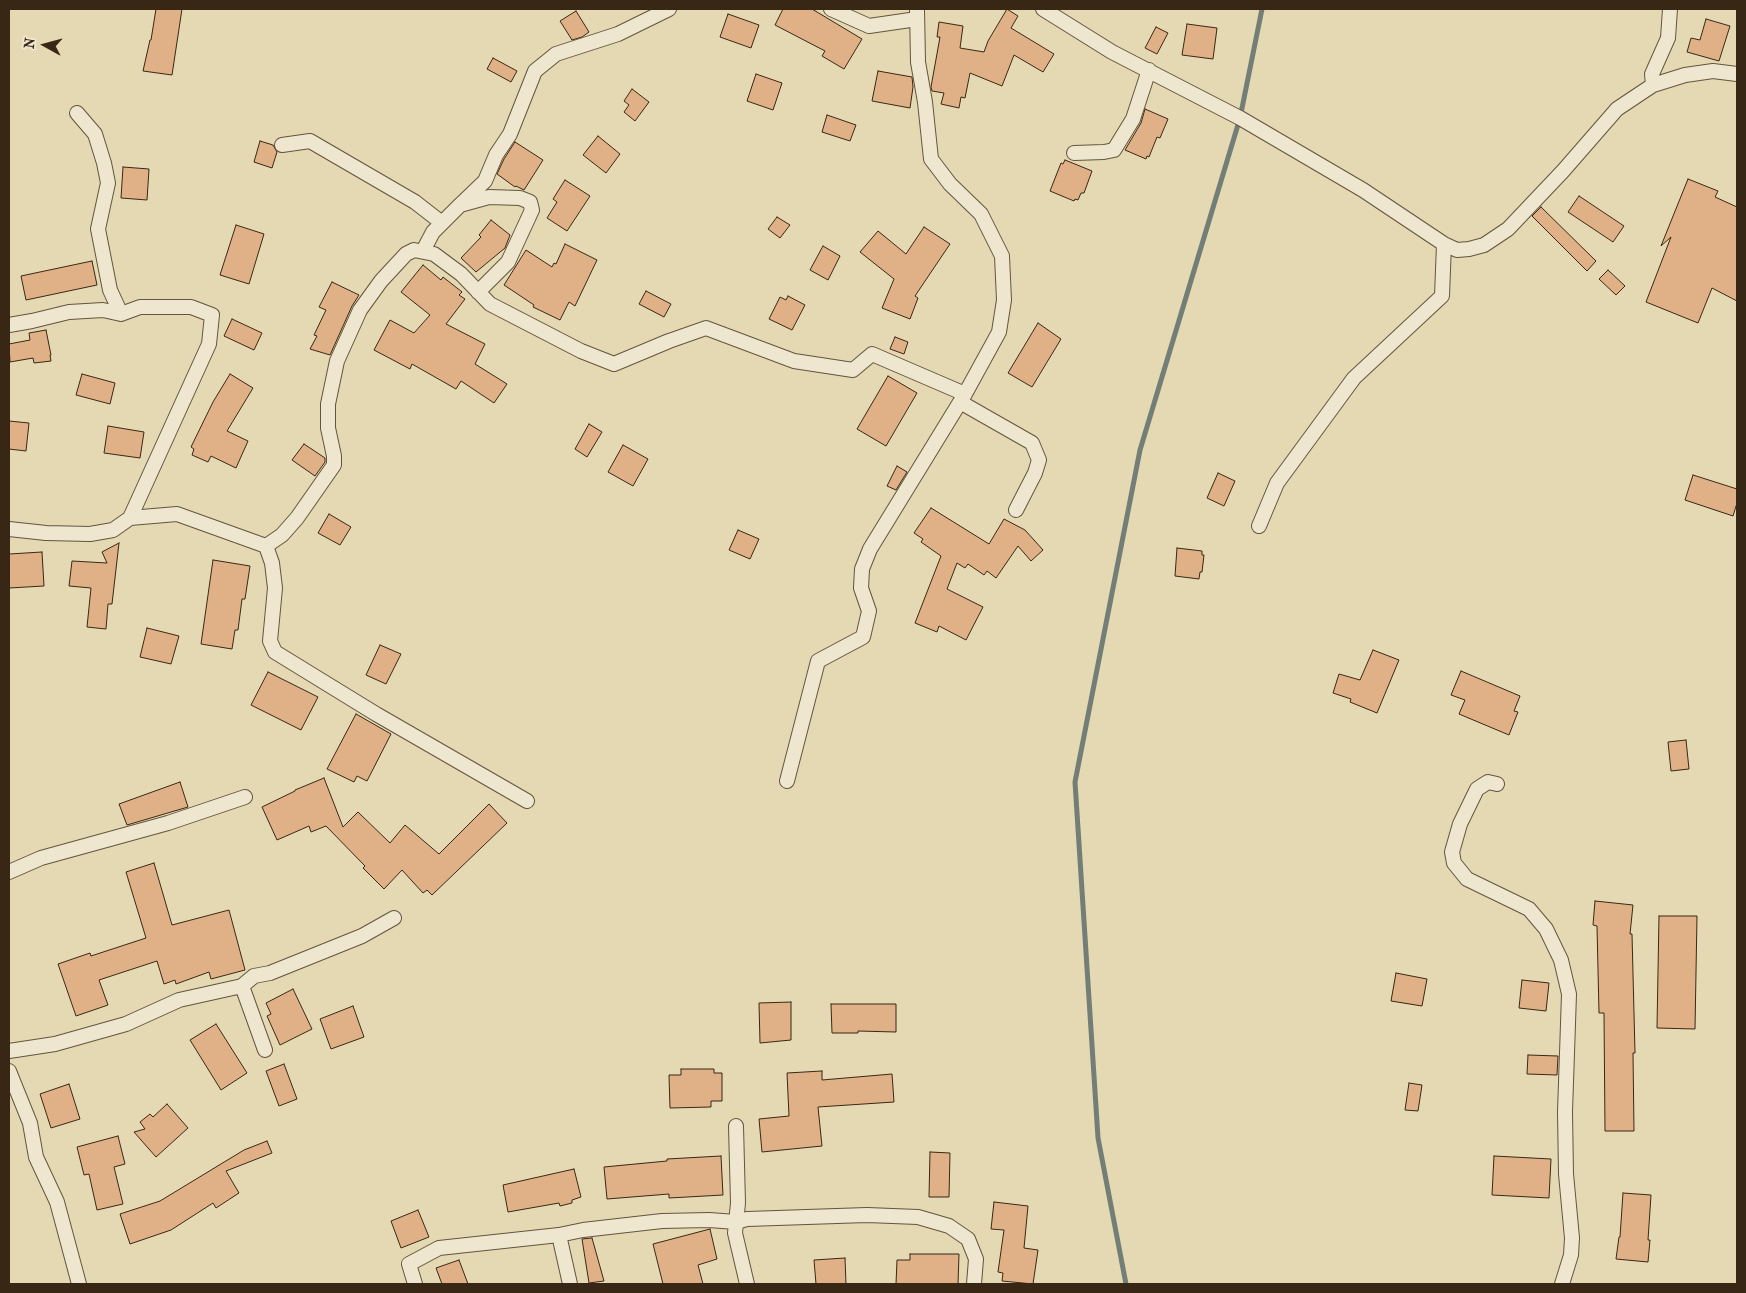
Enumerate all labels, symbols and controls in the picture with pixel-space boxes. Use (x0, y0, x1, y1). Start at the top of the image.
north arrow (20, 20, 70, 70)
text: N (21, 37, 39, 49)

